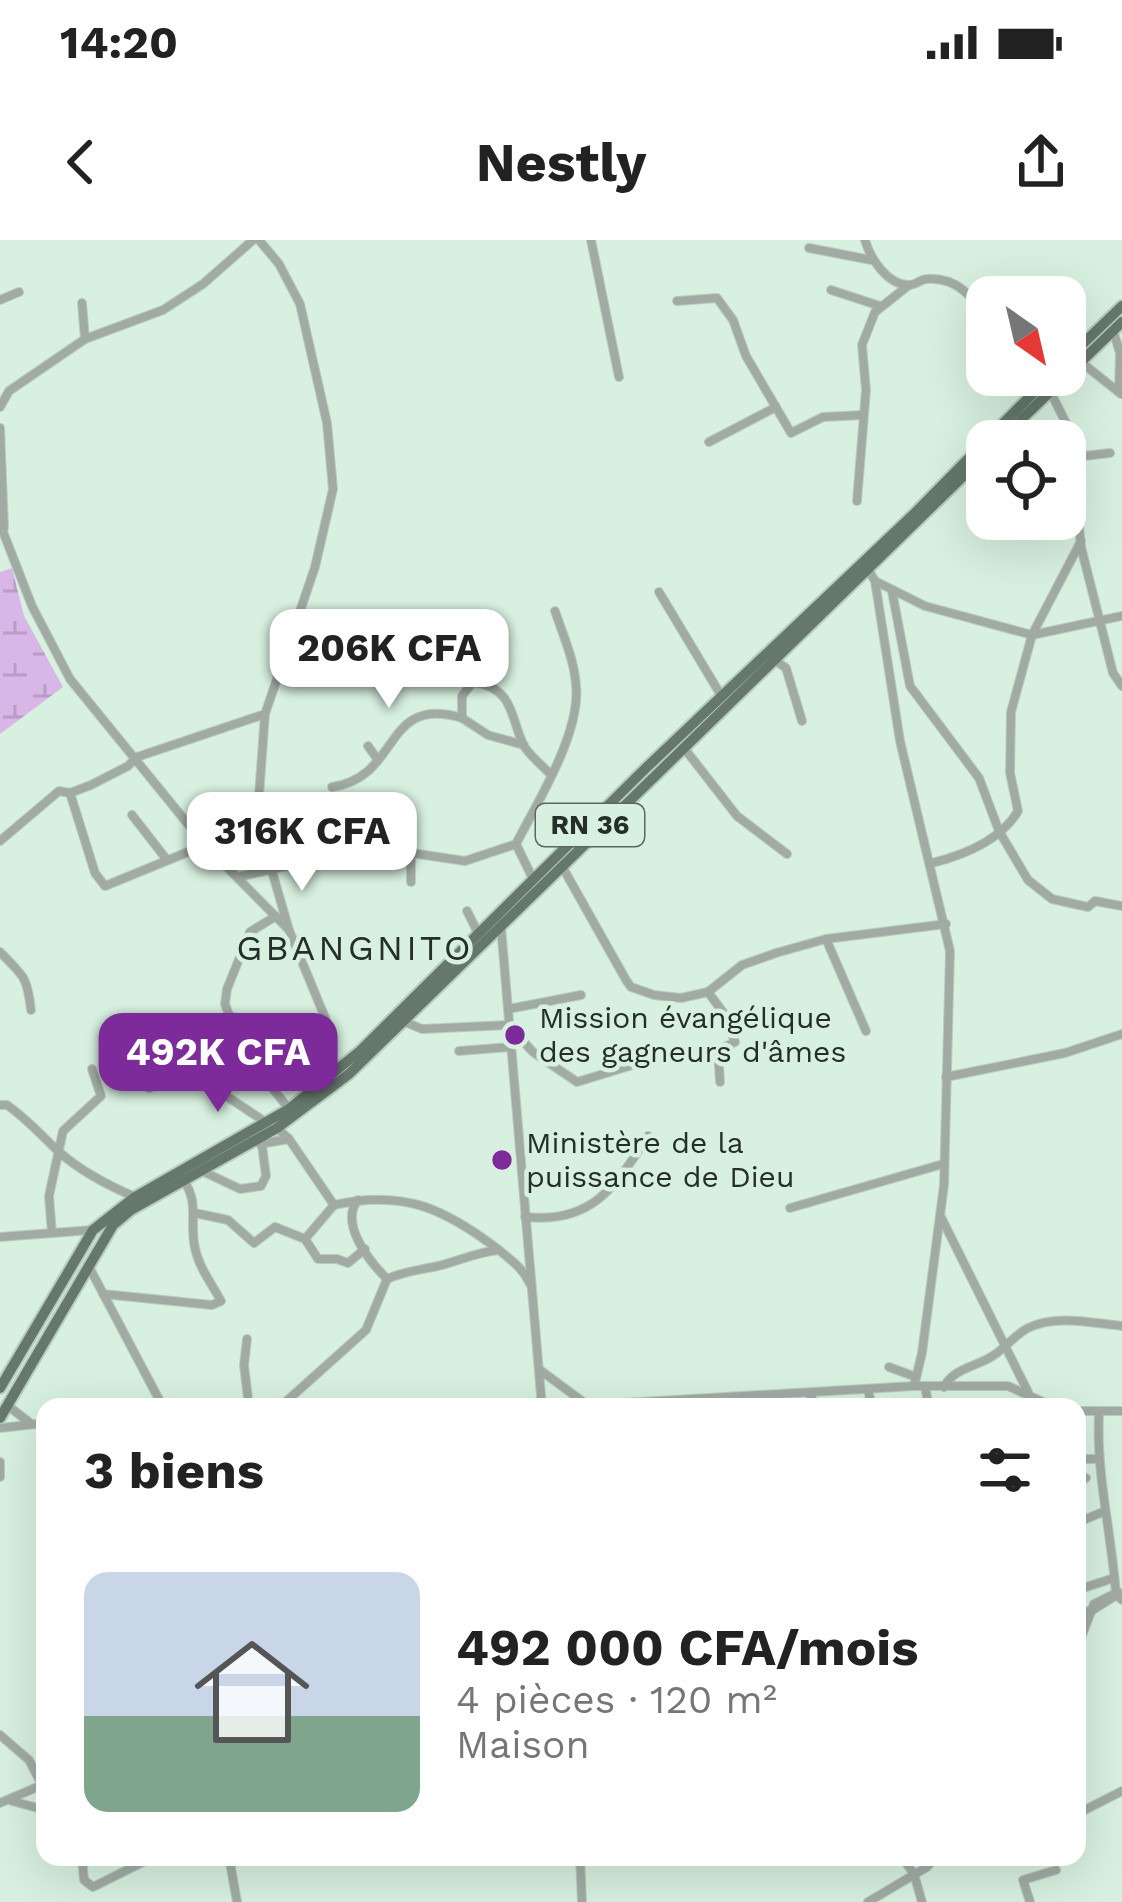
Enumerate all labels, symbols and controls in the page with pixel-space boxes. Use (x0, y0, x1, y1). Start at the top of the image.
text: 14:20 (60, 16, 178, 69)
icon: back (48, 129, 114, 195)
icon: share (1008, 129, 1074, 195)
text: Nestly (476, 131, 646, 194)
north arrow (966, 276, 1086, 396)
map controls (966, 276, 1086, 540)
button: locate (966, 420, 1086, 540)
pin: 206K CFA (265, 609, 513, 711)
text: 206K CFA (297, 625, 481, 670)
pin: 316K CFA (178, 792, 426, 894)
road number: RN 36 (536, 804, 644, 846)
text: 316K CFA (214, 808, 390, 853)
district label: GBANGNITO (236, 927, 474, 969)
place label: Mission évangélique des gagneurs d'âmes (539, 1000, 846, 1069)
pin: 492K CFA (94, 1013, 342, 1115)
marker: Mission évangélique des gagneurs d'âmes (502, 1022, 528, 1048)
text: 492K CFA (126, 1029, 310, 1074)
place label: Ministère de la puissance de Dieu (526, 1125, 794, 1194)
marker: Ministère de la puissance de Dieu (489, 1147, 515, 1173)
icon: filters (972, 1437, 1038, 1503)
text: 3 biens (84, 1441, 264, 1500)
text: 492 000 CFA/mois (456, 1618, 918, 1677)
icon: home (180, 1620, 324, 1764)
text: 4 pièces · 120 m² (456, 1677, 777, 1722)
text: Maison (456, 1722, 590, 1767)

